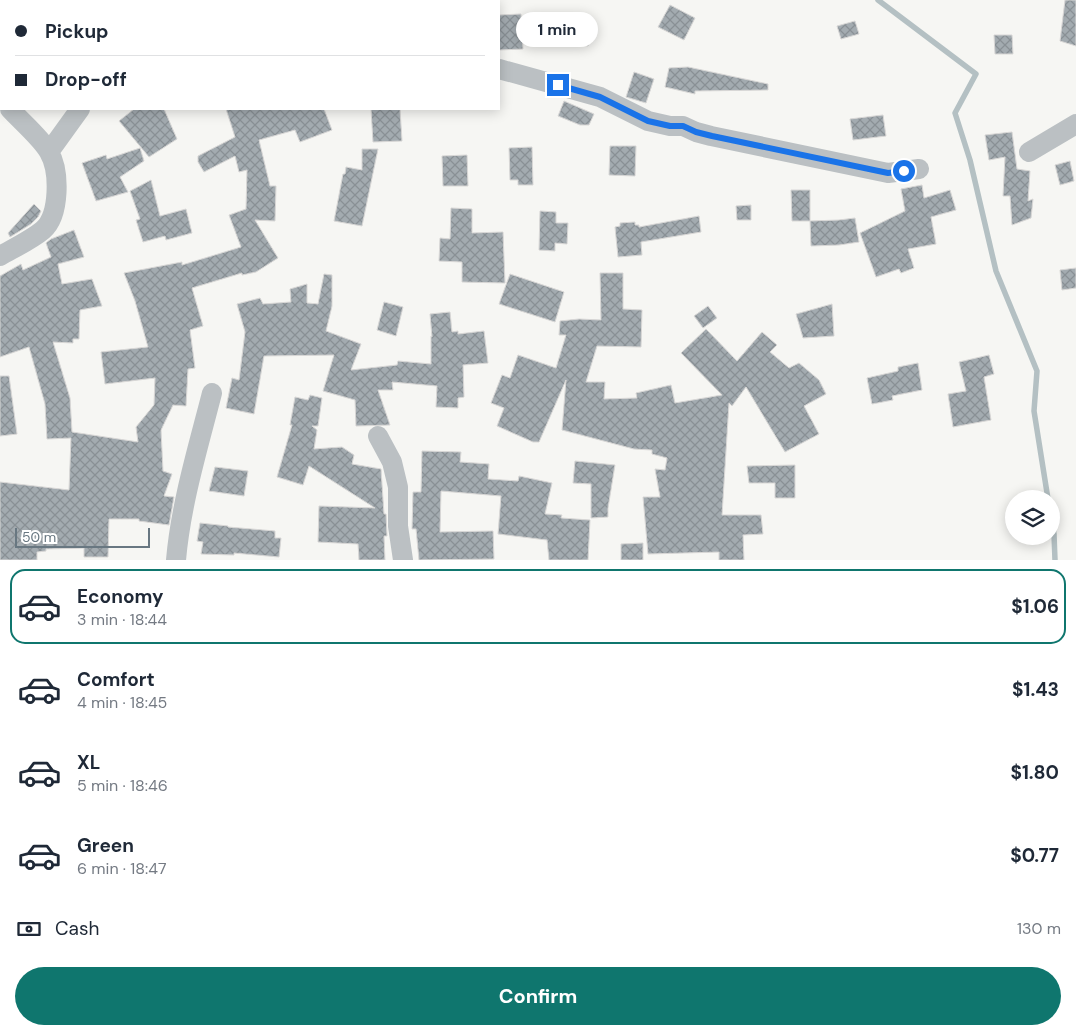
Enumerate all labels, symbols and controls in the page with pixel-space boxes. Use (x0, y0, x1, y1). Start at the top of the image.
callout: 1 min (517, 12, 599, 48)
text: Pickup (45, 19, 109, 44)
text: 1 min (538, 19, 576, 40)
text: Drop-off (45, 67, 127, 92)
route end (547, 74, 569, 96)
route start (893, 160, 915, 182)
map controls (1005, 490, 1060, 545)
button: layers (1005, 490, 1060, 545)
scale bar (15, 525, 150, 548)
text: 50 m (22, 528, 56, 546)
icon: car (17, 584, 62, 629)
text: Economy (77, 584, 164, 609)
text: $1.06 (1011, 594, 1059, 619)
text: 3 min · 18:44 (77, 609, 167, 630)
icon: car (17, 667, 62, 712)
text: Comfort (77, 667, 155, 692)
text: $1.43 (1012, 677, 1059, 702)
text: 4 min · 18:45 (77, 692, 167, 713)
icon: car (17, 750, 62, 795)
text: XL (77, 750, 100, 775)
text: $1.80 (1010, 760, 1059, 785)
text: 5 min · 18:46 (77, 775, 168, 796)
icon: car (17, 833, 62, 878)
text: Green (77, 833, 134, 858)
text: $0.77 (1010, 843, 1059, 868)
text: 6 min · 18:47 (77, 858, 166, 879)
icon: cash (15, 915, 43, 943)
text: Cash (55, 916, 99, 941)
text: 130 m (1017, 918, 1061, 939)
button: Confirm (15, 967, 1061, 1025)

